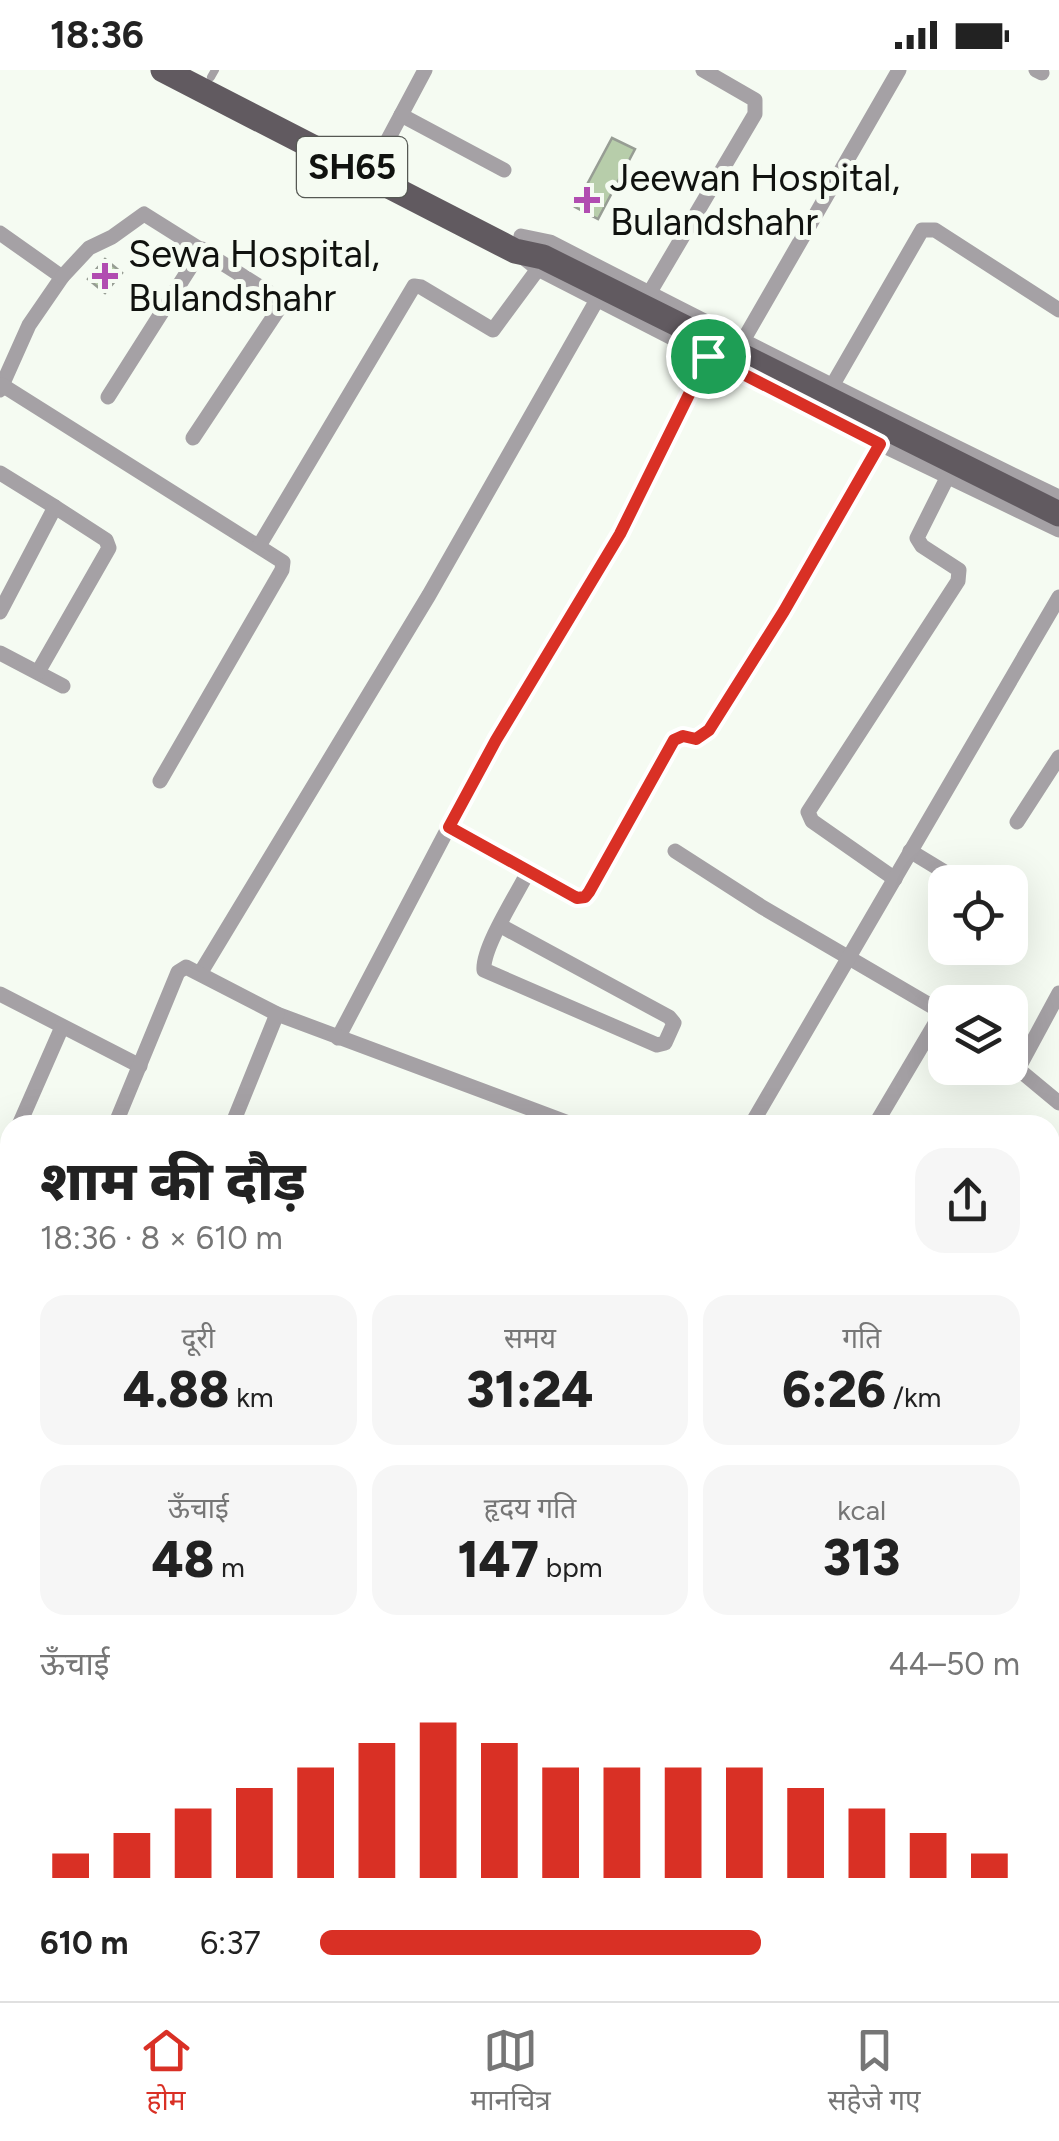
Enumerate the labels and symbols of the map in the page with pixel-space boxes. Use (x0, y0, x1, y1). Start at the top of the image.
road number: SH65 (297, 137, 407, 197)
place label: Jeewan Hospital, Bulandshahr (610, 155, 900, 245)
marker: Jeewan Hospital, Bulandshahr (574, 187, 600, 213)
place label: Sewa Hospital, Bulandshahr (128, 231, 380, 321)
marker: Sewa Hospital, Bulandshahr (92, 263, 118, 289)
pin (666, 314, 751, 399)

